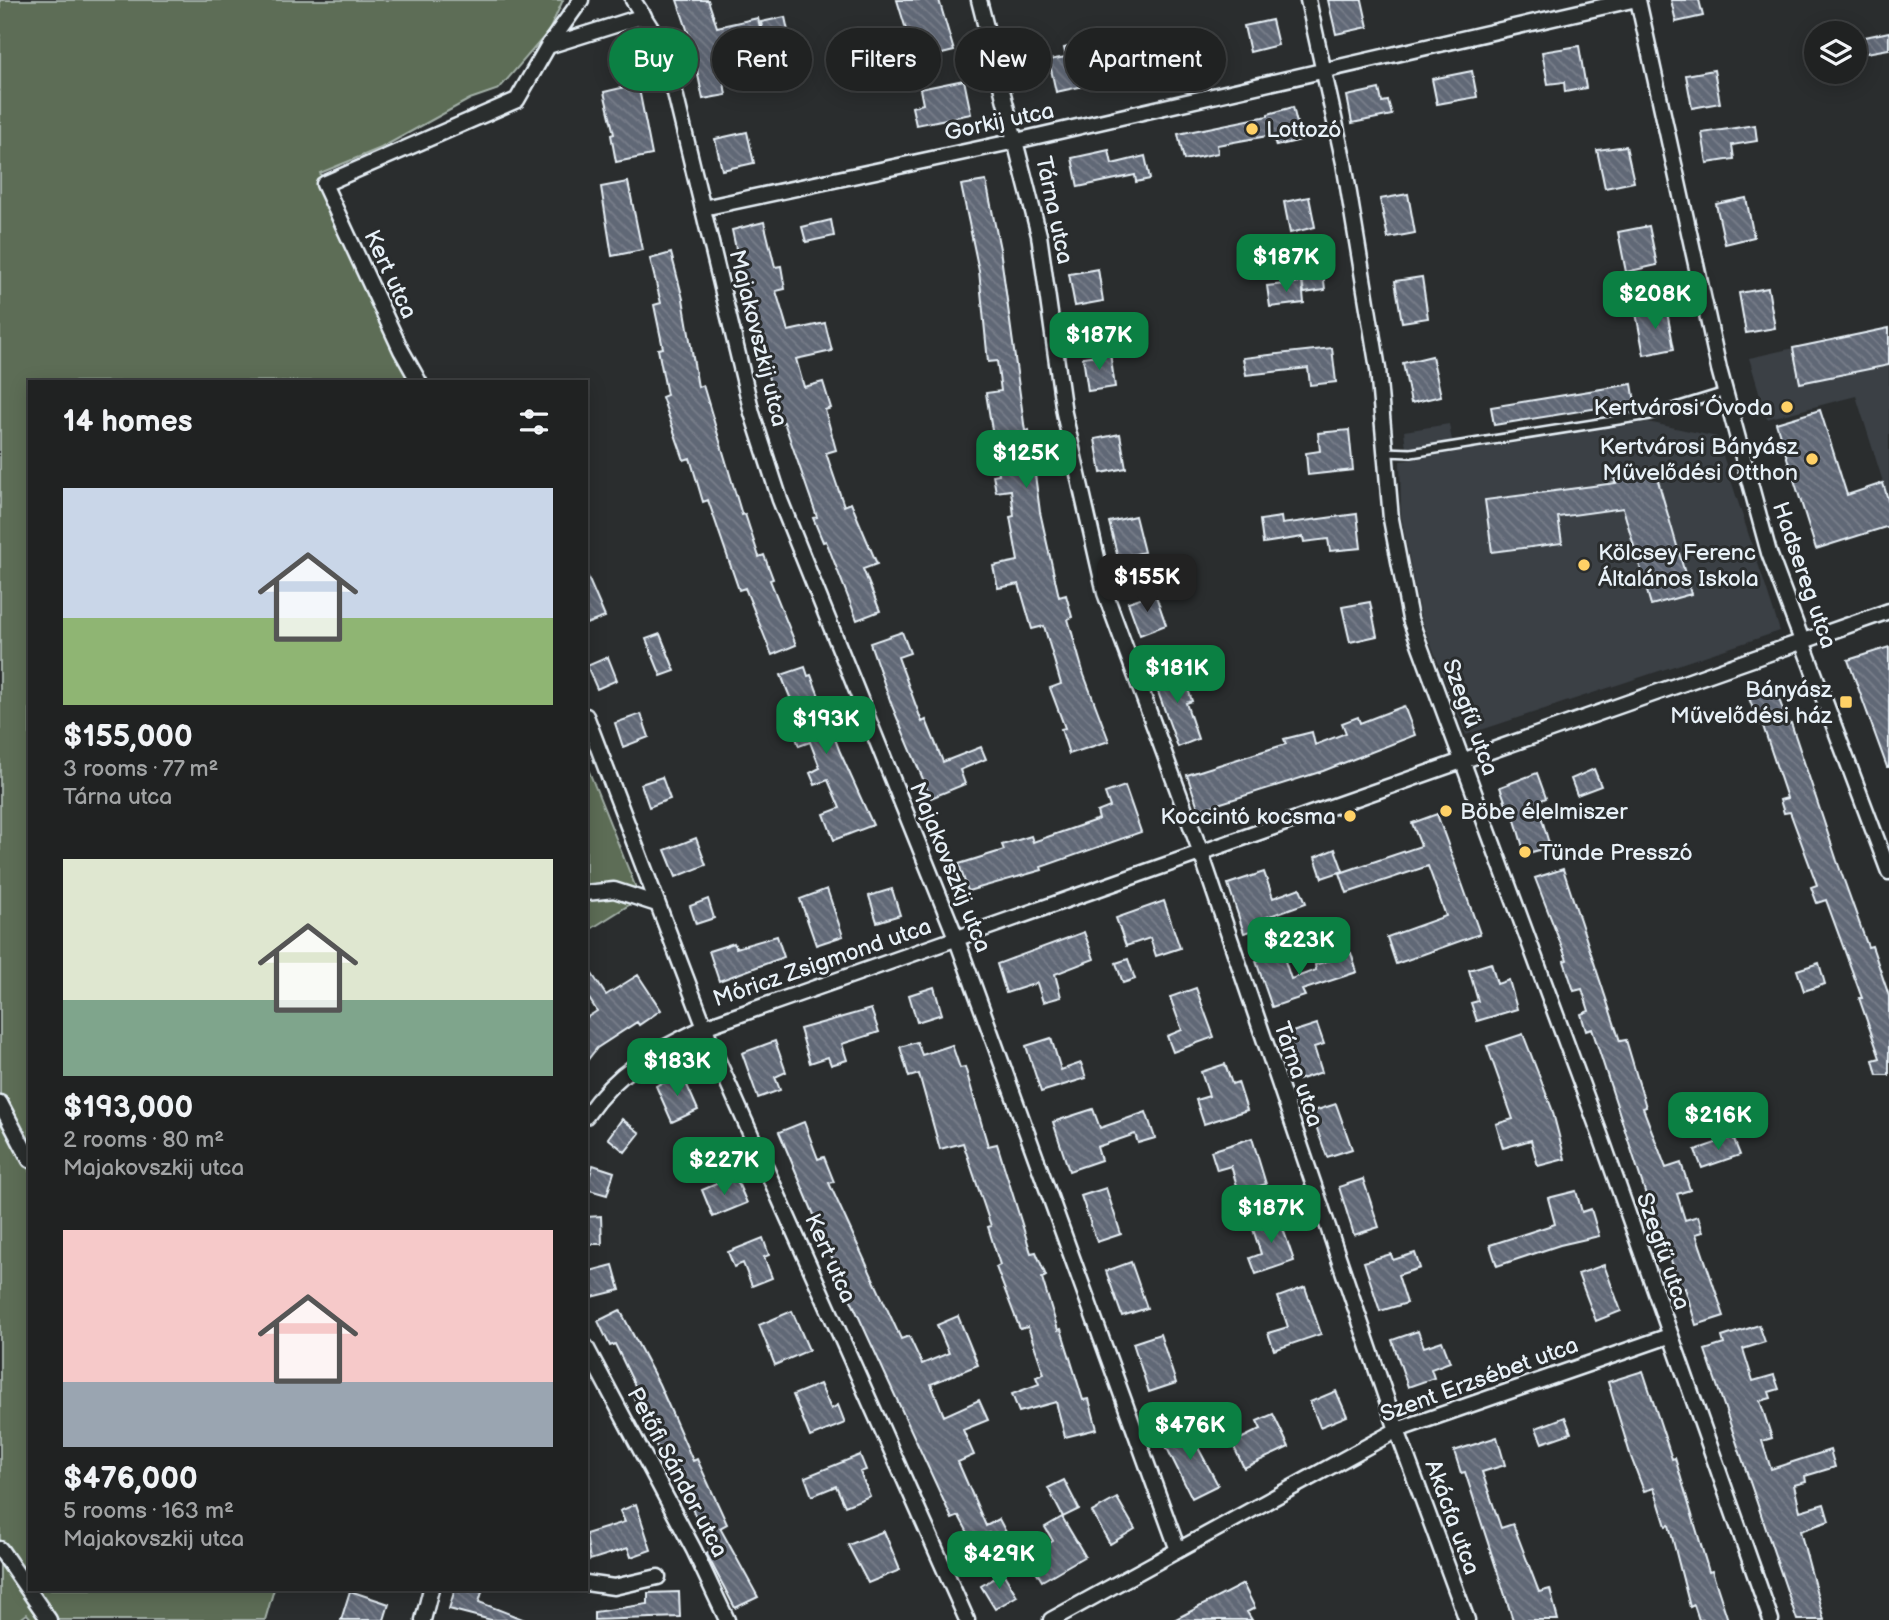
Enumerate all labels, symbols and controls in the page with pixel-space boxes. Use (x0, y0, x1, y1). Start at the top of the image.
map controls (1804, 21, 1867, 84)
button: layers (1804, 21, 1867, 84)
chip: Buy (609, 28, 698, 91)
chip: Rent (712, 28, 812, 91)
chip: Filters (826, 28, 941, 91)
chip: New (955, 28, 1051, 91)
chip: Apartment (1065, 28, 1226, 91)
street label: Gorkij utca (942, 97, 1057, 147)
place label: Lottozó (1266, 116, 1341, 144)
marker: Lottozó (1244, 121, 1260, 137)
street label: Tárna utca (1029, 154, 1079, 267)
street label: Kert utca (357, 226, 423, 323)
pin: $187K (1237, 234, 1335, 294)
text: $187K (1253, 243, 1320, 271)
street label: Majakovszkij utca (723, 247, 794, 430)
pin: $208K (1606, 272, 1704, 331)
text: $208K (1619, 280, 1691, 308)
pin: $187K (1050, 312, 1148, 372)
text: $187K (1066, 321, 1133, 349)
place label: Kertvárosi Óvoda (1594, 394, 1773, 422)
marker: Kertvárosi Óvoda (1779, 399, 1795, 415)
icon: filters (515, 403, 553, 441)
text: 14 homes (63, 404, 192, 440)
pin: $125K (977, 430, 1075, 490)
place label: Kertvárosi Bányász Művelődési Otthon (1600, 433, 1799, 487)
text: $125K (992, 439, 1060, 467)
marker: Kertvárosi Bányász Művelődési Otthon (1804, 451, 1820, 467)
street label: Hadsereg utca (1766, 498, 1842, 652)
icon: home (245, 534, 371, 660)
place label: Kölcsey Ferenc Általános Iskola (1598, 539, 1759, 593)
pin: $155K (1098, 554, 1196, 614)
marker: Kölcsey Ferenc Általános Iskola (1576, 557, 1592, 573)
text: $155K (1113, 563, 1181, 591)
pin: $181K (1128, 646, 1226, 705)
text: $181K (1145, 654, 1209, 682)
street label: Szegfű utca (1436, 655, 1504, 779)
place label: Bányász Művelődési ház (1670, 676, 1833, 730)
marker: Bányász Művelődési ház (1838, 694, 1854, 710)
pin: $193K (777, 696, 875, 756)
text: $193K (792, 705, 860, 733)
text: $155,000 (63, 719, 193, 755)
text: 3 rooms · 77 m² (63, 755, 219, 783)
street label: Majakovszkij utca (903, 778, 997, 957)
text: Tárna utca (63, 783, 172, 811)
place label: Böbe élelmiszer (1460, 798, 1628, 826)
place label: Koccintó kocsma (1160, 803, 1336, 831)
marker: Böbe élelmiszer (1438, 803, 1454, 819)
marker: Koccintó kocsma (1342, 808, 1358, 824)
place label: Tünde Presszó (1539, 839, 1693, 867)
marker: Tünde Presszó (1517, 844, 1533, 860)
icon: home (245, 905, 371, 1031)
street label: Móricz Zsigmond utca (709, 912, 935, 1013)
pin: $223K (1250, 918, 1348, 977)
text: $223K (1263, 926, 1335, 954)
street label: Tárna utca (1267, 1018, 1329, 1131)
pin: $183K (628, 1038, 726, 1098)
text: $183K (643, 1047, 711, 1075)
text: $193,000 (63, 1090, 193, 1126)
pin: $216K (1669, 1092, 1767, 1152)
text: $216K (1684, 1101, 1752, 1129)
text: 2 rooms · 80 m² (63, 1126, 224, 1154)
pin: $227K (675, 1138, 773, 1197)
text: $227K (689, 1146, 759, 1174)
text: Majakovszkij utca (63, 1154, 244, 1182)
pin: $187K (1222, 1186, 1320, 1245)
street label: Szegfű utca (1630, 1189, 1696, 1314)
text: $187K (1238, 1194, 1305, 1222)
street label: Kert utca (798, 1210, 862, 1307)
icon: home (245, 1276, 371, 1402)
street label: Szent Erzsébet utca (1376, 1331, 1582, 1429)
street label: Petőfi Sándor utca (621, 1383, 734, 1562)
pin: $476K (1141, 1402, 1239, 1462)
text: $476K (1155, 1411, 1225, 1439)
street label: Akácfa utca (1418, 1456, 1486, 1579)
text: $476,000 (63, 1461, 198, 1497)
text: 5 rooms · 163 m² (63, 1497, 234, 1525)
text: Majakovszkij utca (63, 1525, 244, 1553)
pin: $429K (950, 1532, 1048, 1591)
text: $429K (963, 1540, 1035, 1568)

